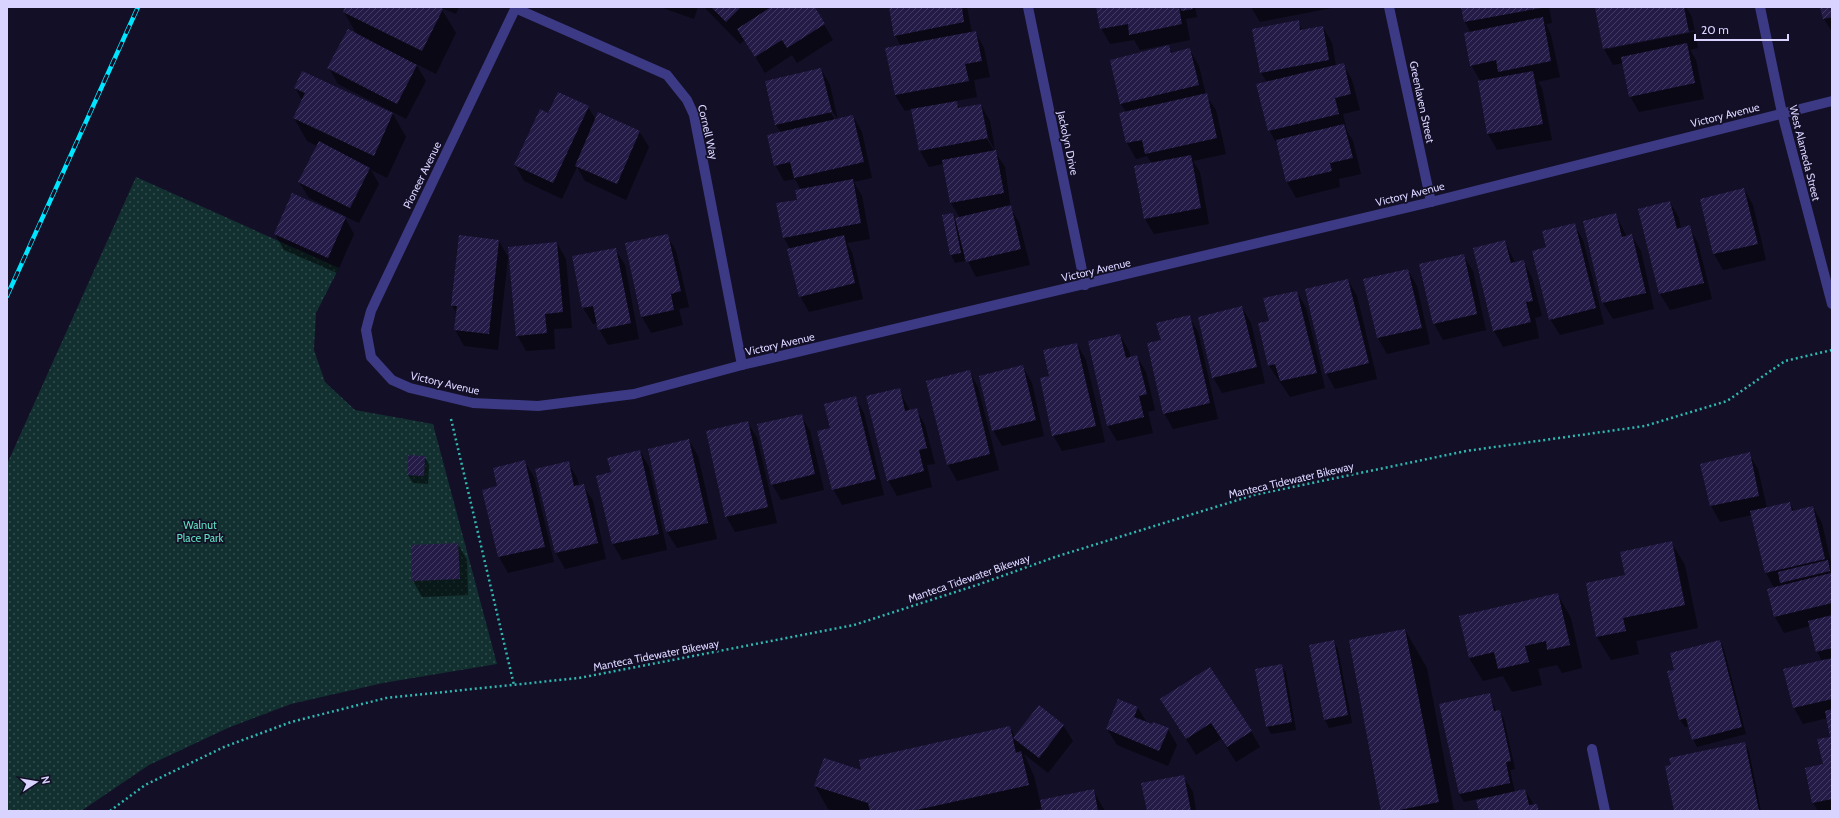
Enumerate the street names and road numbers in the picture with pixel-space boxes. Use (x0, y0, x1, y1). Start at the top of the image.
street label: Greenlaven Street (1406, 60, 1438, 145)
street label: Victory Avenue (1689, 100, 1761, 130)
street label: Cornell Way (695, 103, 721, 161)
street label: West Alameda Street (1786, 104, 1824, 203)
street label: Jackolyn Drive (1054, 109, 1082, 177)
street label: Pioneer Avenue (400, 139, 444, 211)
street label: Victory Avenue (1374, 179, 1446, 209)
street label: Victory Avenue (1060, 255, 1132, 285)
street label: Victory Avenue (744, 329, 816, 359)
street label: Victory Avenue (409, 368, 481, 398)
street label: Manteca Tidewater Bikeway (1227, 459, 1355, 501)
street label: Manteca Tidewater Bikeway (906, 550, 1032, 605)
street label: Manteca Tidewater Bikeway (592, 636, 721, 674)

